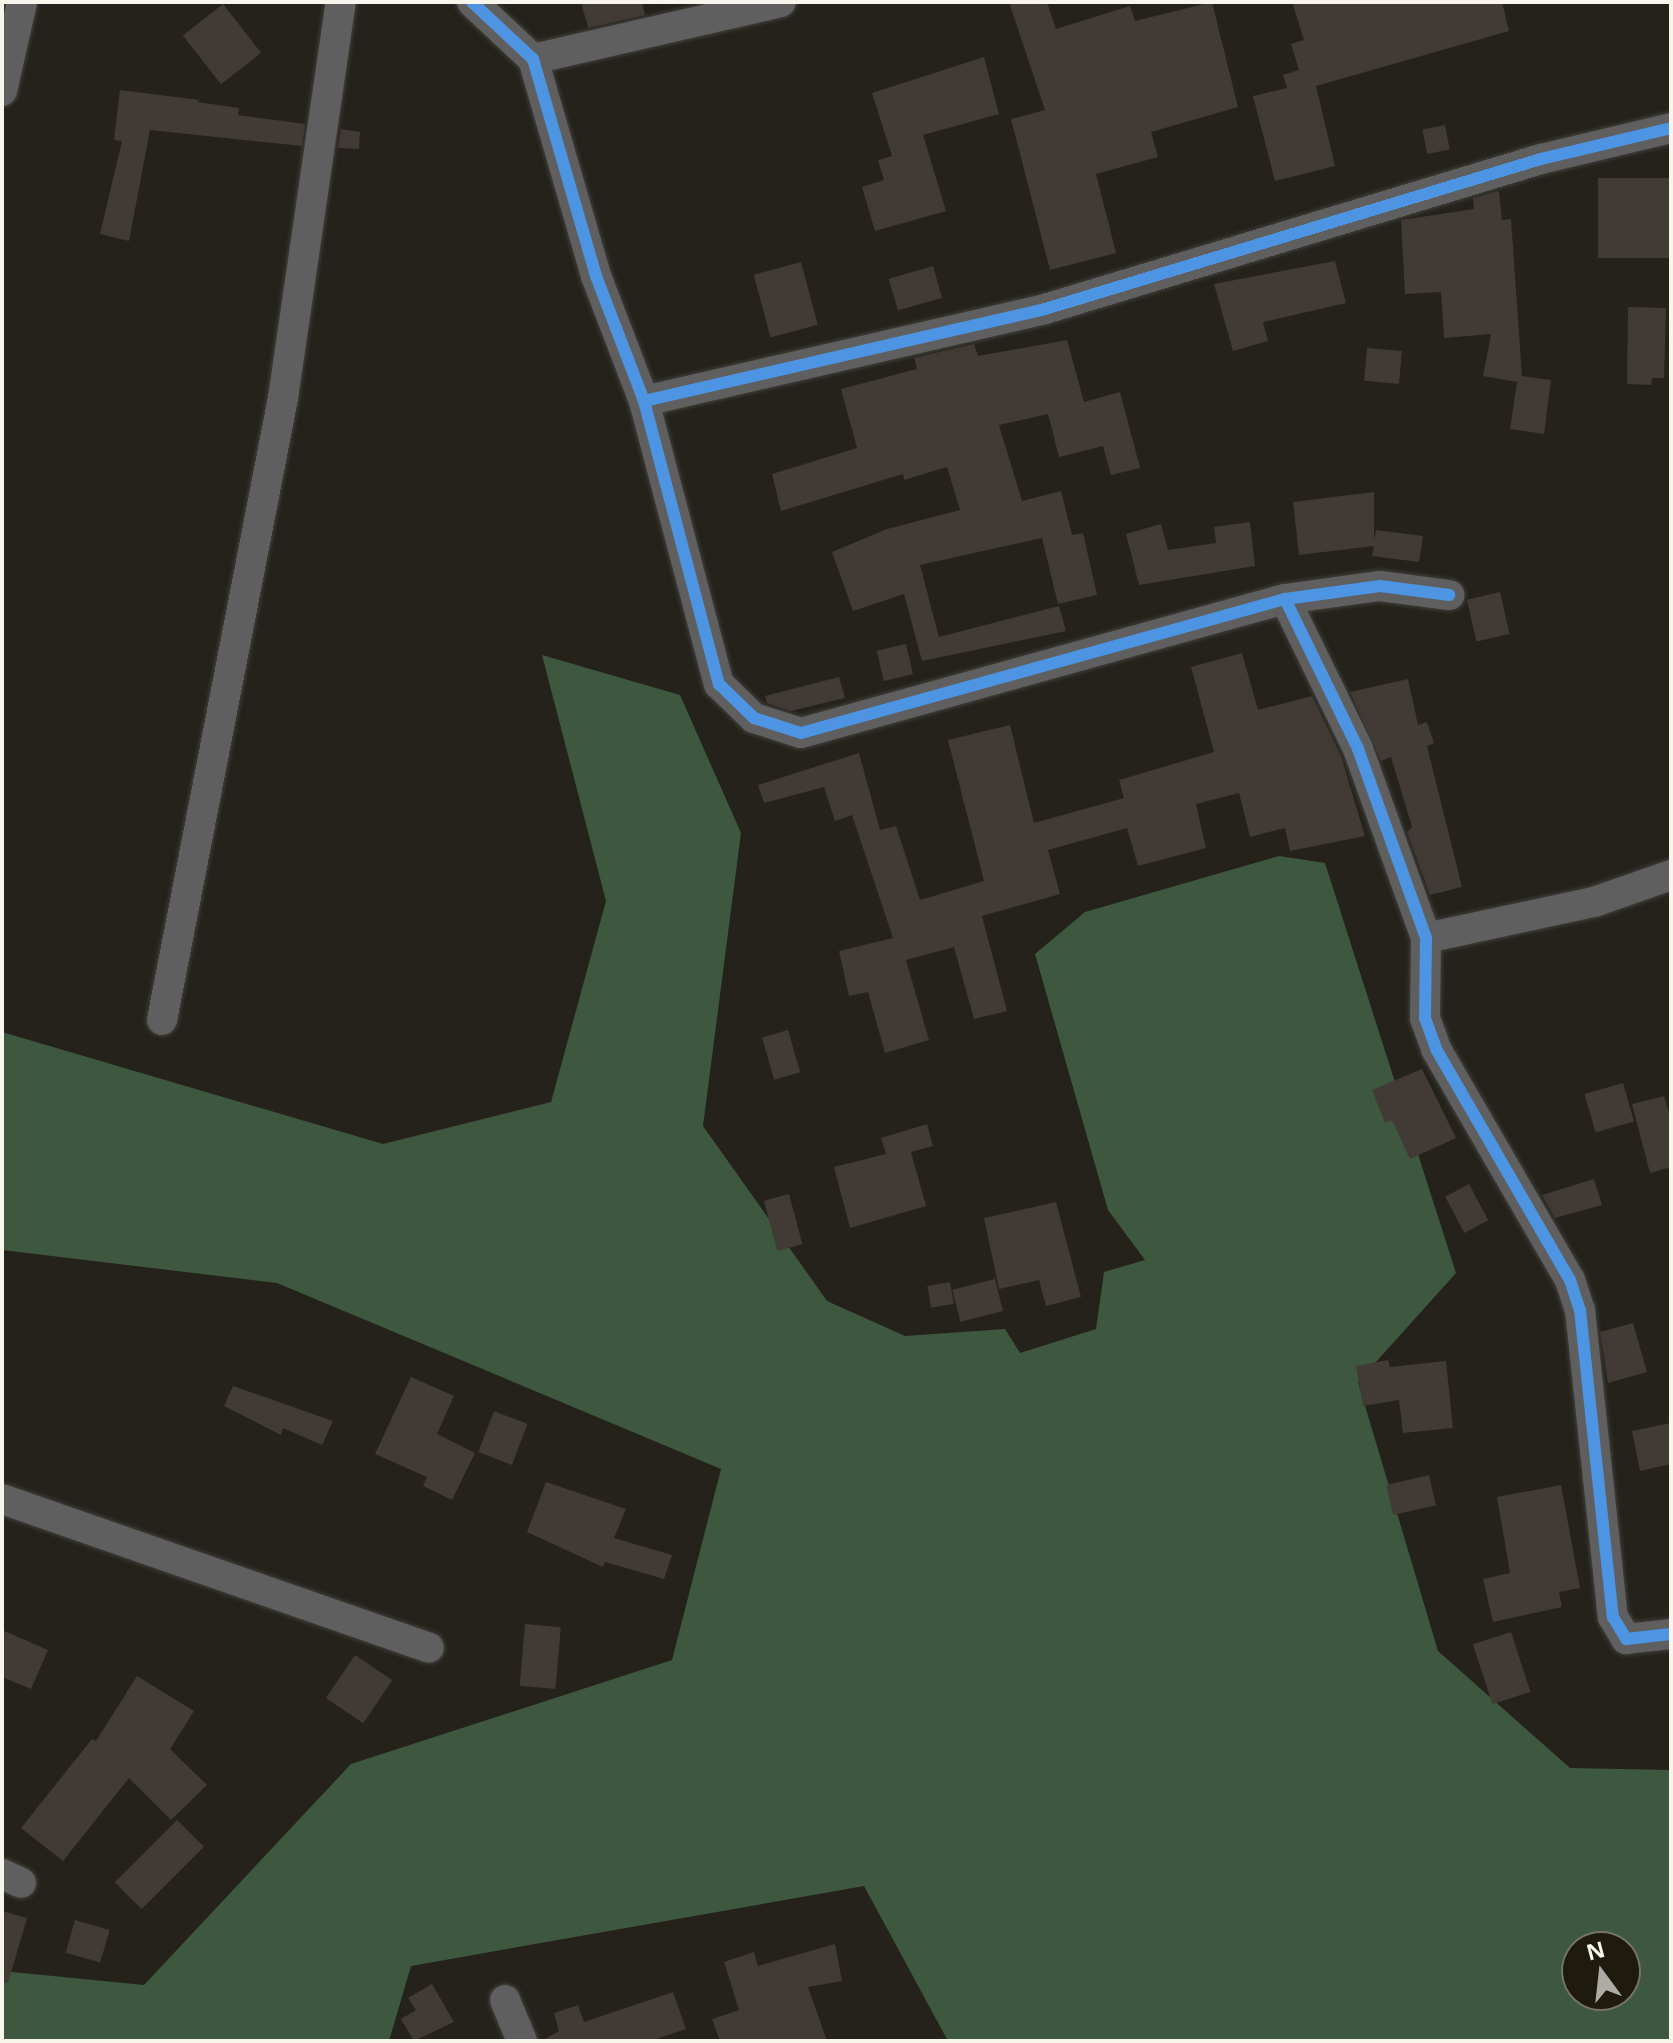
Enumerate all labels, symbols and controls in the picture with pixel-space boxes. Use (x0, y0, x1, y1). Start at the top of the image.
north arrow (1561, 1931, 1641, 2011)
text: N (1583, 1933, 1608, 1967)

